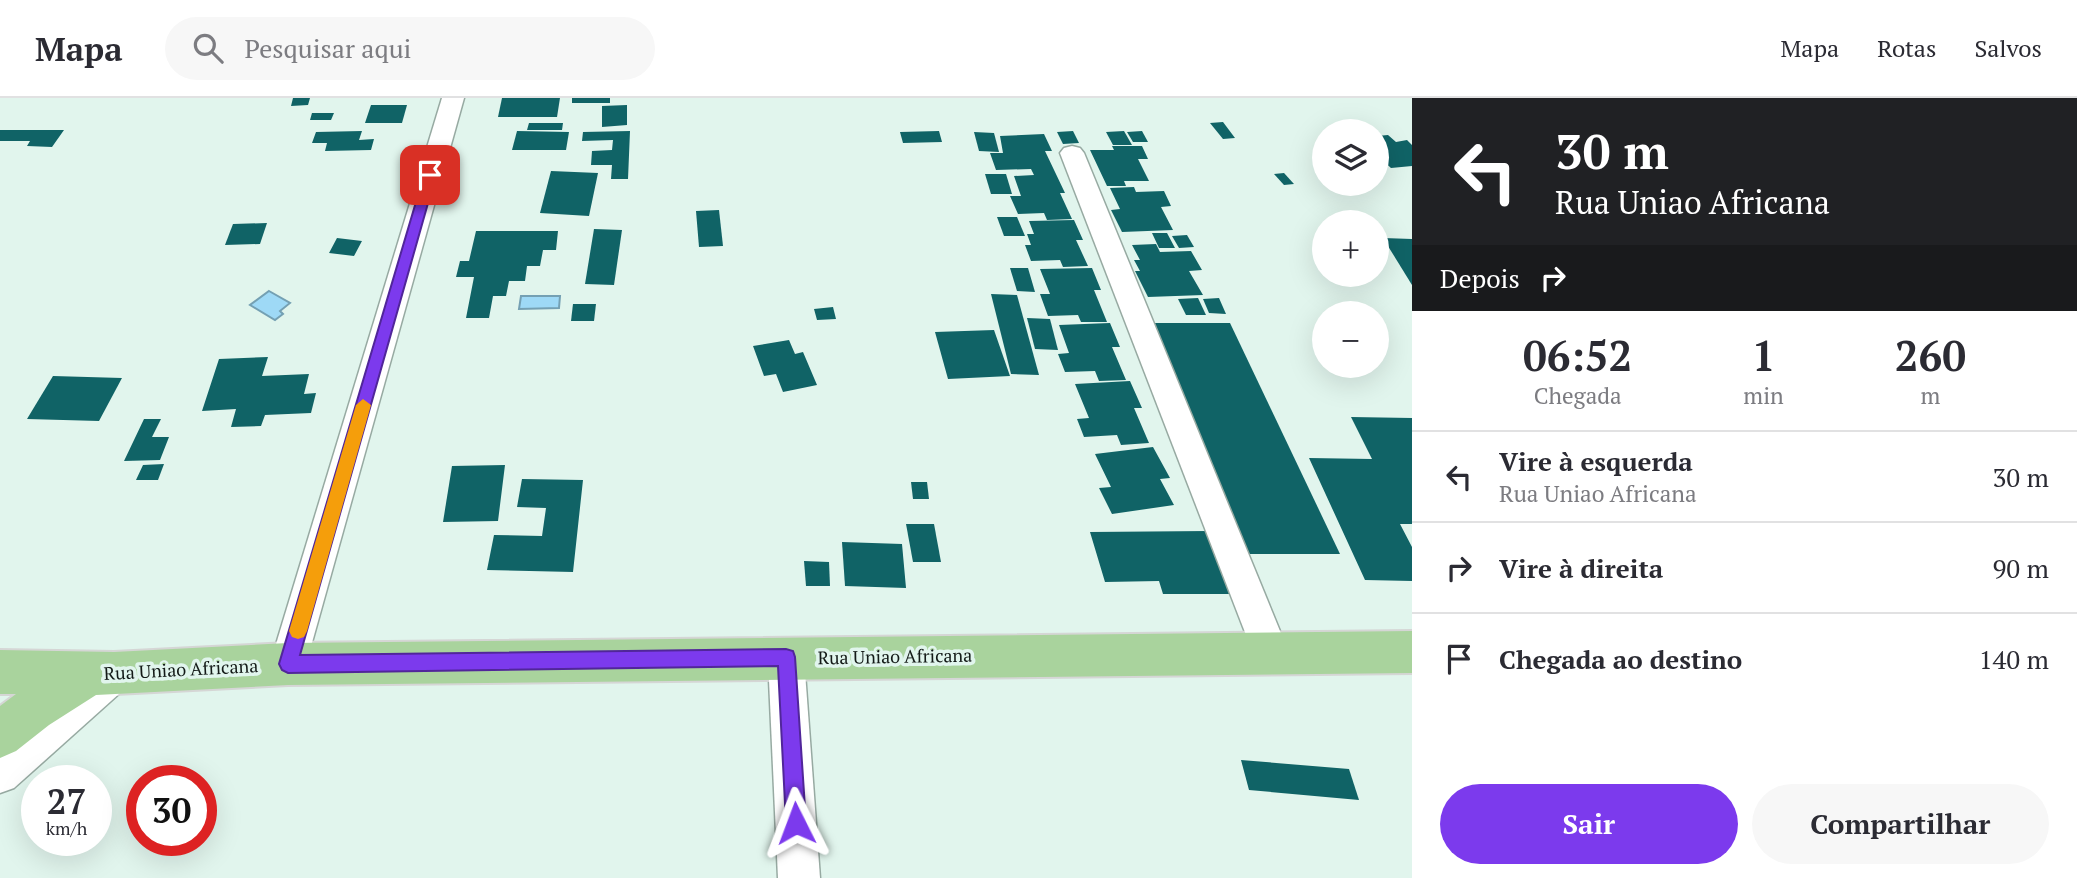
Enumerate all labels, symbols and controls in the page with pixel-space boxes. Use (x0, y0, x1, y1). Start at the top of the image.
search box (165, 17, 655, 80)
text: Mapa (35, 27, 123, 70)
icon: search (189, 29, 227, 67)
text: Pesquisar aqui (245, 31, 411, 65)
text: Mapa (1780, 32, 1839, 64)
text: Rotas (1877, 32, 1936, 64)
text: Salvos (1974, 32, 2042, 64)
text: 30 m (1555, 118, 1669, 183)
map controls (1312, 119, 1389, 378)
button: layers (1312, 119, 1389, 196)
icon: left (1440, 126, 1531, 217)
pin (400, 145, 460, 205)
icon: arrive (411, 156, 449, 194)
text: Rua Uniao Africana (1555, 181, 1830, 223)
button: + (1312, 210, 1389, 287)
icon: right (1534, 259, 1572, 297)
text: Depois (1440, 261, 1520, 295)
button: − (1312, 301, 1389, 378)
text: 06:52 (1523, 327, 1632, 383)
text: 1 (1752, 327, 1775, 383)
text: 260 (1895, 327, 1966, 383)
text: Chegada (1534, 380, 1622, 411)
text: min (1743, 380, 1784, 411)
text: m (1920, 380, 1940, 411)
text: Vire à esquerda (1499, 444, 1693, 478)
icon: left (1440, 458, 1478, 496)
text: 30 m (1993, 460, 2049, 494)
text: Rua Uniao Africana (1499, 478, 1697, 509)
icon: right (1440, 549, 1478, 587)
text: Vire à direita (1499, 551, 1663, 585)
text: 90 m (1993, 551, 2049, 585)
icon: arrive (1440, 640, 1478, 678)
text: Chegada ao destino (1499, 642, 1742, 676)
text: 140 m (1979, 642, 2049, 676)
street label: Rua Uniao Africana (817, 643, 972, 669)
street label: Rua Uniao Africana (103, 653, 259, 685)
speed limit sign: 30 (126, 765, 217, 856)
text: 27 (47, 778, 86, 824)
button: Sair (1440, 784, 1738, 864)
button: Compartilhar (1752, 784, 2049, 864)
position arrow (759, 786, 833, 860)
text: km/h (46, 816, 87, 840)

